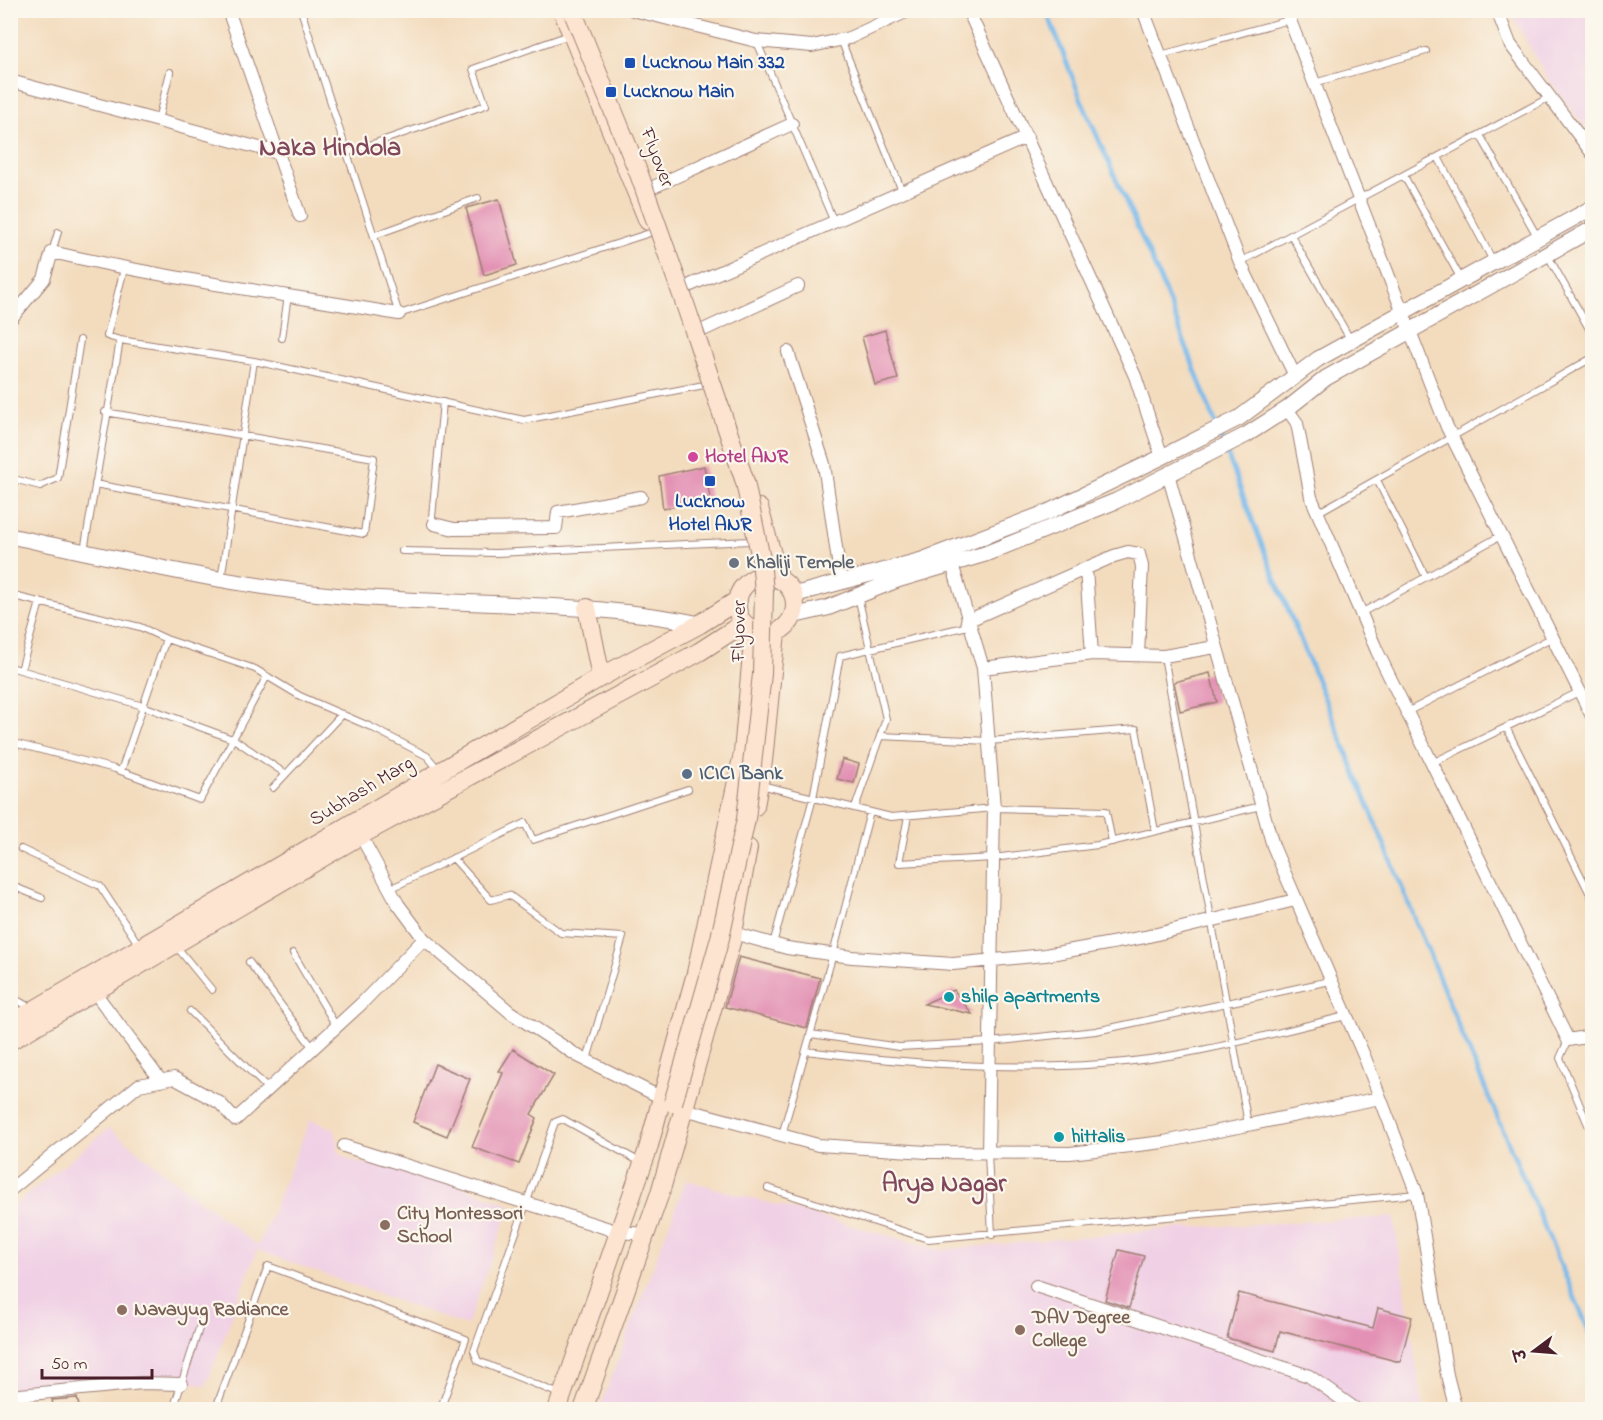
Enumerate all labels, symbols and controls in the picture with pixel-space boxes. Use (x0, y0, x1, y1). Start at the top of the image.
place label: Lucknow Main 332 (642, 49, 785, 78)
marker: Lucknow Main 332 (623, 56, 637, 70)
place label: Lucknow Main (623, 78, 734, 107)
marker: Lucknow Main (604, 85, 618, 99)
street label: Flyover (631, 123, 681, 193)
district label: Naka Hindola (259, 130, 401, 168)
place label: Hotel ANR (705, 443, 789, 472)
marker: Hotel ANR (686, 450, 700, 464)
marker: Lucknow Hotel ANR (703, 474, 717, 488)
place label: Lucknow Hotel ANR (669, 488, 752, 540)
place label: Khaliji Temple (746, 549, 855, 578)
marker: Khaliji Temple (727, 556, 741, 570)
street label: Flyover (725, 599, 755, 663)
street label: Subhash Marg (304, 749, 420, 835)
place label: ICICI Bank (699, 760, 784, 789)
marker: ICICI Bank (680, 767, 694, 781)
place label: shilp apartments (961, 983, 1100, 1012)
marker: shilp apartments (942, 990, 956, 1004)
place label: hittalis (1071, 1123, 1125, 1152)
marker: hittalis (1052, 1130, 1066, 1144)
district label: Arya Nagar (882, 1166, 1007, 1205)
place label: City Montessori School (397, 1200, 523, 1252)
marker: City Montessori School (378, 1218, 392, 1232)
place label: Navayug Radiance (134, 1296, 290, 1326)
marker: Navayug Radiance (115, 1303, 129, 1317)
place label: DAV Degree College (1031, 1304, 1131, 1357)
north arrow (1504, 1321, 1564, 1381)
marker: DAV Degree College (1013, 1323, 1027, 1337)
scale bar (42, 1342, 152, 1380)
text: उ (1508, 1345, 1535, 1365)
text: 50 m (51, 1352, 88, 1378)

